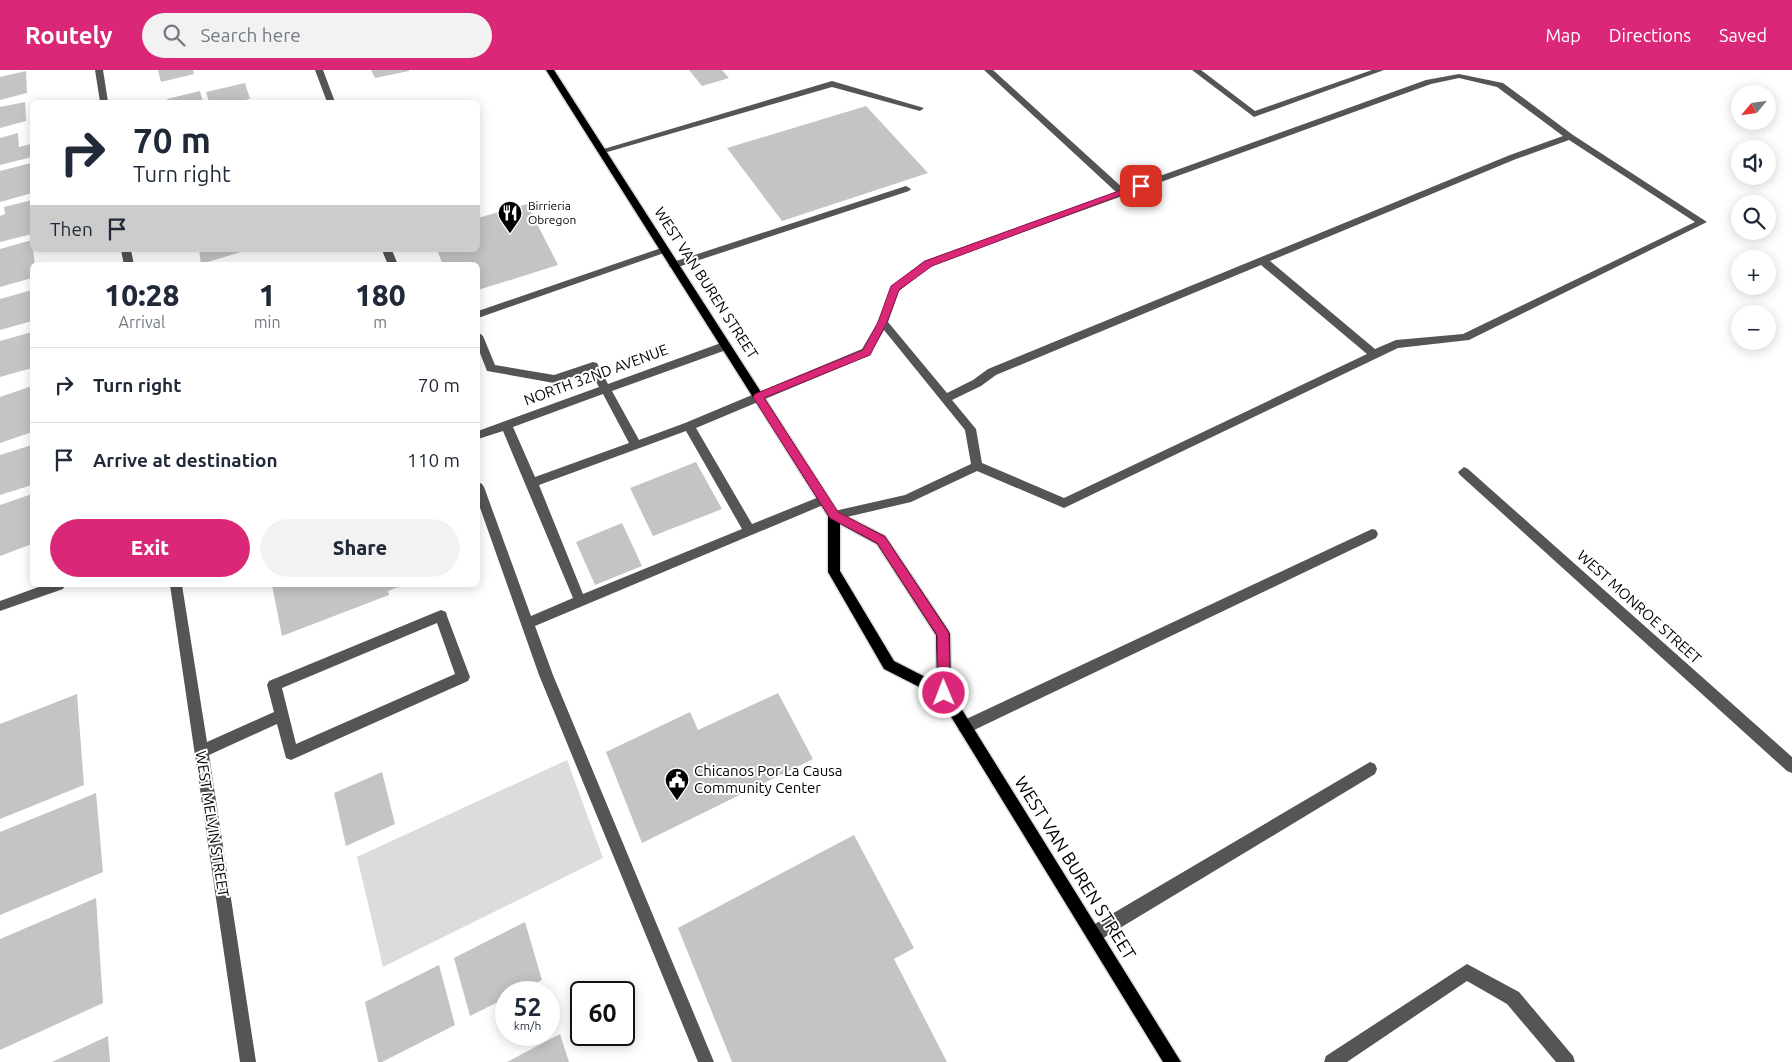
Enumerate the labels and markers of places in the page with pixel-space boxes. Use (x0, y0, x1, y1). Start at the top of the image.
pin (1120, 165, 1162, 207)
place label: Birrieria Obregon (528, 199, 576, 226)
restaurant icon: Birrieria Obregon (497, 200, 523, 234)
place label: Chicanos Por La Causa Community Center (694, 762, 843, 796)
public building icon: Chicanos Por La Causa Community Center (664, 767, 690, 801)

